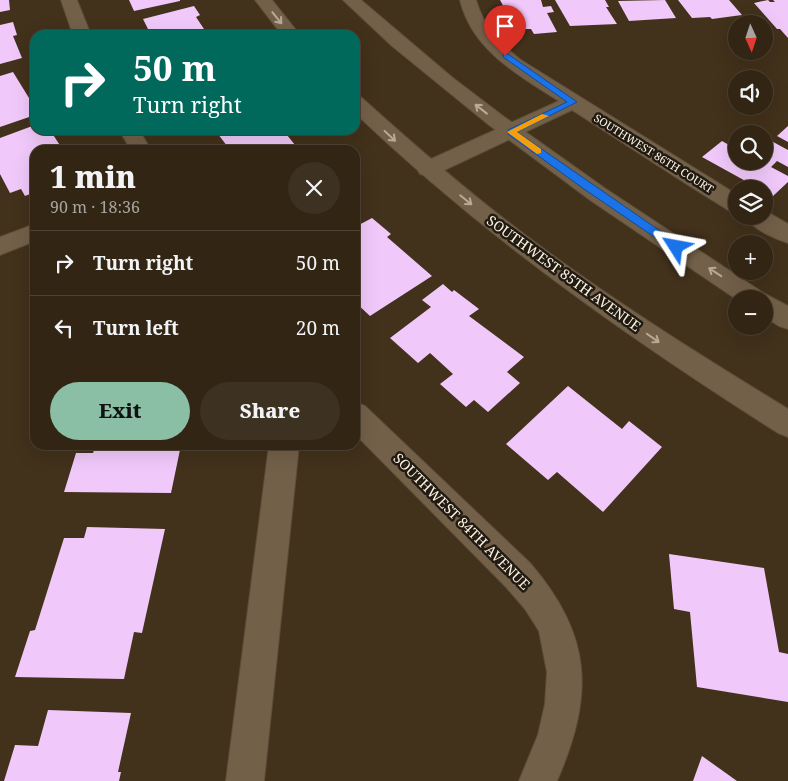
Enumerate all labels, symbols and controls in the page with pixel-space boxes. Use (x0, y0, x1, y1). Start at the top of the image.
pin (484, 5, 526, 56)
one-way arrow (271, 11, 282, 24)
icon: arrive (491, 12, 519, 40)
north arrow (728, 15, 772, 60)
map controls (728, 15, 773, 335)
text: 50 m (133, 44, 216, 91)
icon: right (50, 50, 115, 115)
button: sound (728, 70, 773, 115)
text: Turn right (133, 89, 242, 119)
one-way arrow (474, 104, 488, 114)
street label: SOUTHWEST 86TH COURT (591, 110, 717, 196)
button: search (728, 125, 773, 170)
one-way arrow (384, 130, 397, 142)
text: 1 min (50, 156, 136, 197)
button: close (288, 162, 340, 214)
button: layers (728, 180, 773, 225)
one-way arrow (459, 195, 472, 206)
text: 90 m · 18:36 (50, 196, 140, 218)
street label: SOUTHWEST 85TH AVENUE (483, 211, 645, 336)
position arrow (649, 220, 701, 272)
button: + (728, 235, 773, 280)
icon: right (50, 249, 78, 277)
text: Turn right (93, 250, 193, 276)
text: 50 m (296, 250, 340, 276)
one-way arrow (708, 267, 722, 277)
button: − (728, 290, 773, 335)
icon: left (50, 314, 78, 342)
text: Turn left (93, 315, 179, 341)
text: 20 m (296, 315, 340, 341)
one-way arrow (646, 333, 660, 343)
button: Exit (50, 382, 190, 440)
button: Share (200, 382, 340, 440)
street label: SOUTHWEST 84TH AVENUE (390, 449, 535, 594)

